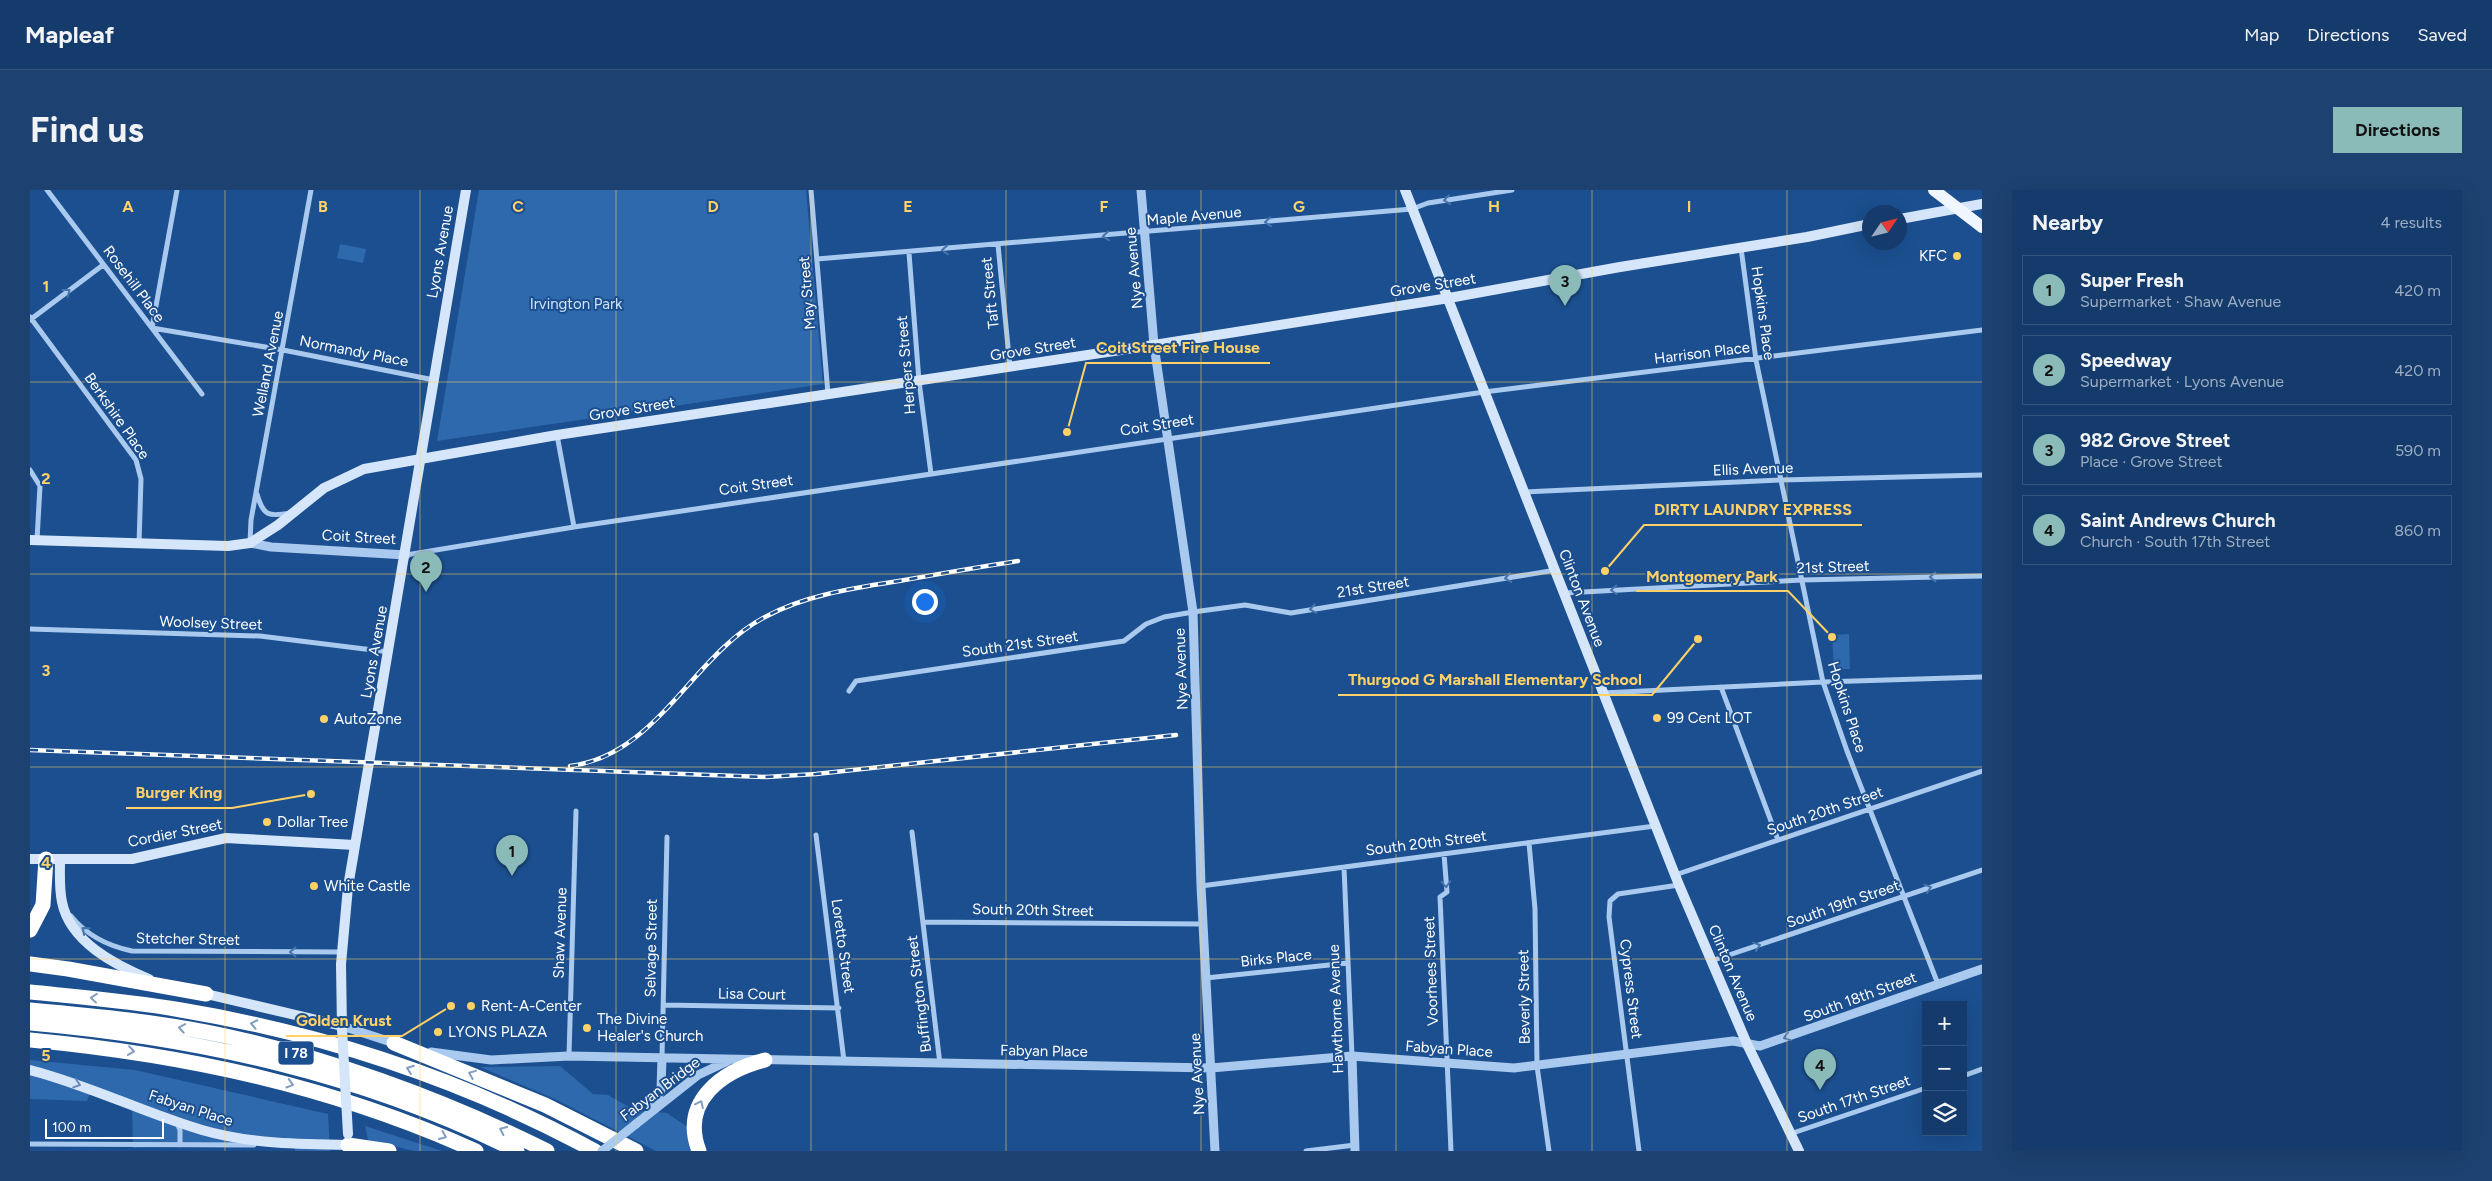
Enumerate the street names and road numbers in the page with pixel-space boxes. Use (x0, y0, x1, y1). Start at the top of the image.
street label: Maple Avenue (1146, 203, 1242, 229)
street label: Lyons Avenue (423, 204, 457, 300)
street label: Nye Avenue (1121, 226, 1147, 310)
street label: Rosehill Place (99, 242, 169, 326)
street label: May Street (795, 255, 819, 331)
street label: Taft Street (977, 256, 1003, 330)
street label: Hopkins Place (1748, 265, 1778, 361)
street label: Grove Street (1389, 269, 1477, 301)
street label: Welland Avenue (249, 309, 287, 419)
street label: Herpers Street (893, 314, 919, 415)
street label: Normandy Place (298, 332, 410, 370)
street label: Grove Street (989, 333, 1077, 365)
street label: Harrison Place (1653, 338, 1751, 368)
street label: Berkshire Place (81, 369, 153, 463)
street label: Grove Street (588, 393, 676, 425)
street label: Coit Street (1119, 410, 1195, 440)
street label: Ellis Avenue (1713, 459, 1793, 479)
street label: Coit Street (718, 471, 794, 499)
street label: Coit Street (321, 526, 397, 548)
street label: Clinton Avenue (1555, 547, 1609, 649)
street label: 21st Street (1796, 557, 1870, 577)
street label: 21st Street (1336, 572, 1411, 602)
street label: Lyons Avenue (357, 604, 391, 700)
street label: Woolsey Street (159, 612, 263, 634)
street label: South 21st Street (961, 627, 1079, 661)
street label: Nye Avenue (1171, 628, 1191, 710)
street label: Hopkins Place (1824, 659, 1870, 755)
street label: South 20th Street (1764, 783, 1886, 839)
street label: Cordier Street (126, 815, 224, 851)
street label: South 20th Street (1364, 827, 1488, 859)
street label: South 19th Street (1784, 876, 1902, 932)
street label: Shaw Avenue (549, 887, 571, 979)
street label: Loretto Street (827, 897, 859, 995)
street label: Selvage Street (641, 898, 661, 997)
street label: South 20th Street (972, 900, 1094, 920)
street label: Voorhees Street (1420, 916, 1442, 1026)
street label: Clinton Avenue (1705, 922, 1761, 1024)
street label: Stetcher Street (136, 929, 241, 949)
street label: Buffington Street (903, 934, 935, 1053)
street label: Cypress Street (1616, 938, 1646, 1040)
street label: Hawthorne Avenue (1325, 944, 1347, 1074)
street label: Birks Place (1239, 945, 1313, 971)
street label: Beverly Street (1514, 949, 1534, 1045)
street label: South 18th Street (1801, 968, 1919, 1026)
street label: Lisa Court (718, 984, 787, 1004)
street label: Nye Avenue (1186, 1033, 1208, 1115)
street label: Fabyan Place (1405, 1037, 1493, 1061)
road number: I 78 (278, 1041, 314, 1064)
street label: Fabyan Place (1000, 1041, 1088, 1061)
street label: Fabyan Bridge (617, 1053, 703, 1125)
street label: South 17th Street (1795, 1071, 1913, 1127)
street label: Fabyan Place (147, 1086, 235, 1130)

